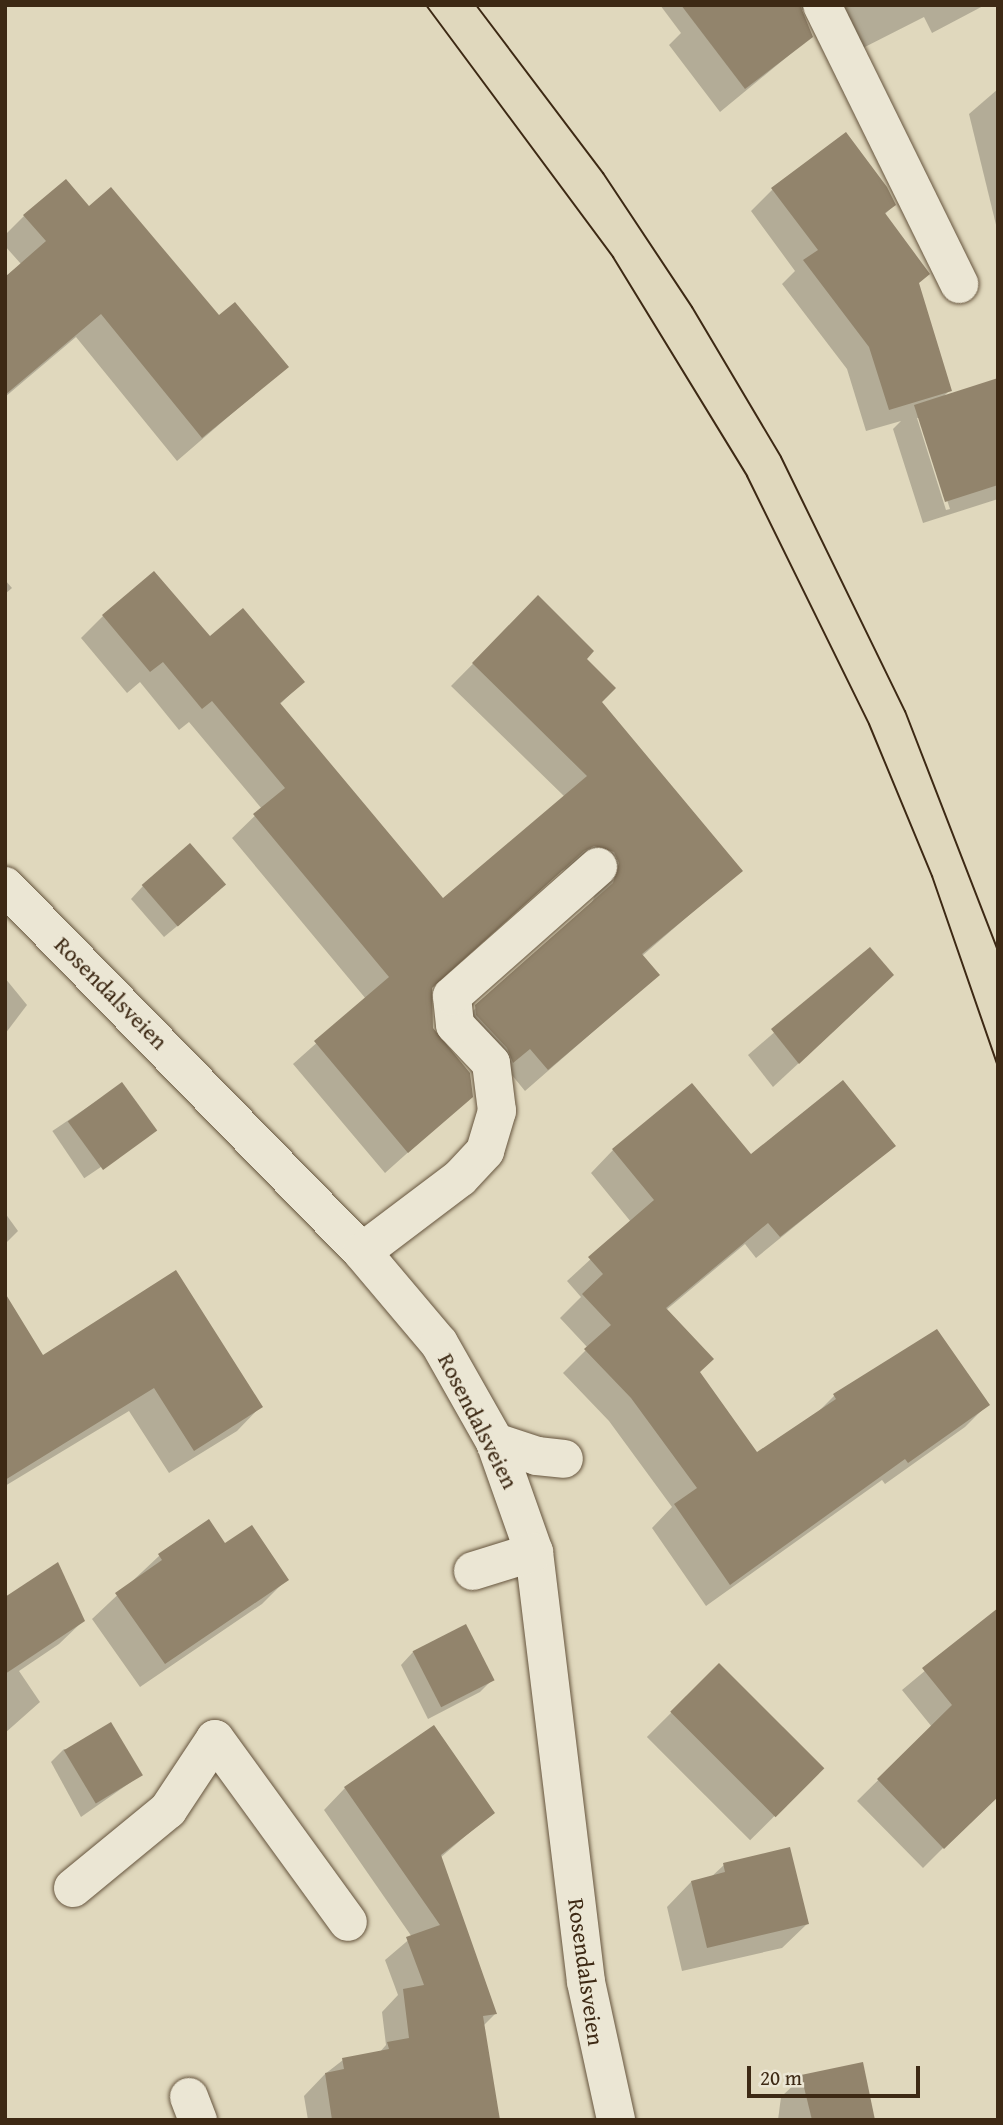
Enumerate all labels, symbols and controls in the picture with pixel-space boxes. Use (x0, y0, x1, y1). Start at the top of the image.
street label: Rosendalsveien (49, 931, 173, 1055)
street label: Rosendalsveien (432, 1349, 524, 1493)
street label: Rosendalsveien (562, 1897, 610, 2047)
scale bar (751, 2052, 924, 2096)
text: 20 m (760, 2062, 802, 2093)

